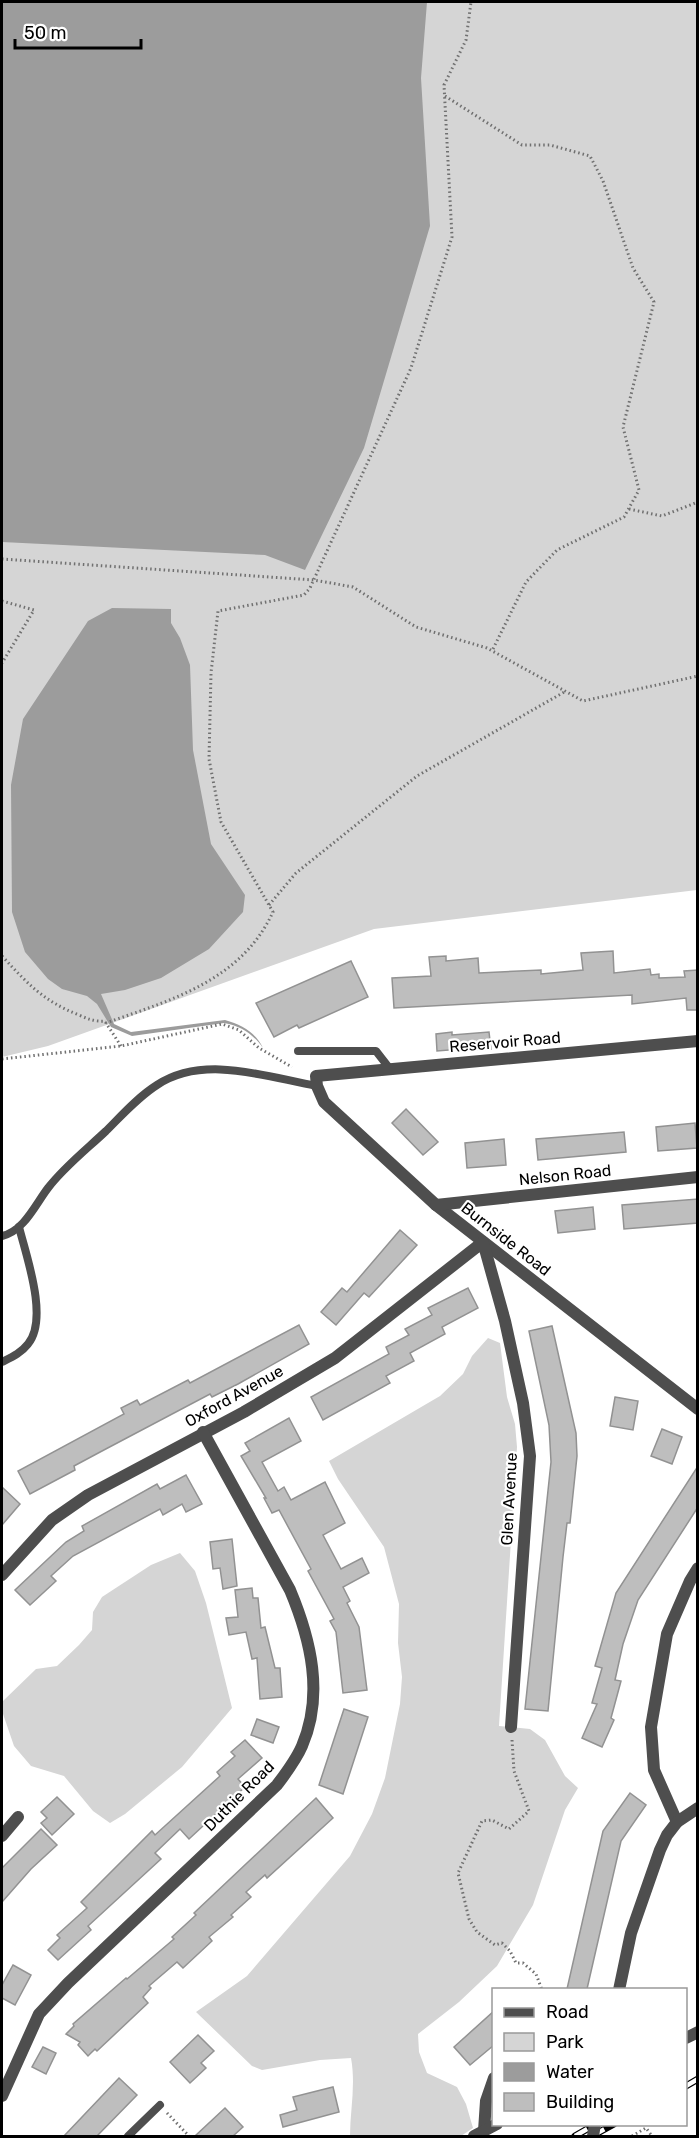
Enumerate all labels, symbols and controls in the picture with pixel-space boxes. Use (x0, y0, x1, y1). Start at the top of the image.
scale bar (15, 12, 141, 50)
text: 50 m (24, 22, 67, 44)
street label: Reservoir Road (449, 1028, 561, 1056)
street label: Nelson Road (518, 1161, 612, 1189)
street label: Burnside Road (457, 1198, 555, 1280)
street label: Oxford Avenue (181, 1361, 287, 1431)
street label: Glen Avenue (497, 1452, 521, 1546)
street label: Duthie Road (200, 1757, 278, 1835)
legend (492, 1988, 687, 2126)
text: Road (546, 2001, 589, 2023)
text: Park (546, 2031, 584, 2053)
text: Water (546, 2061, 594, 2083)
text: Building (546, 2091, 614, 2113)

